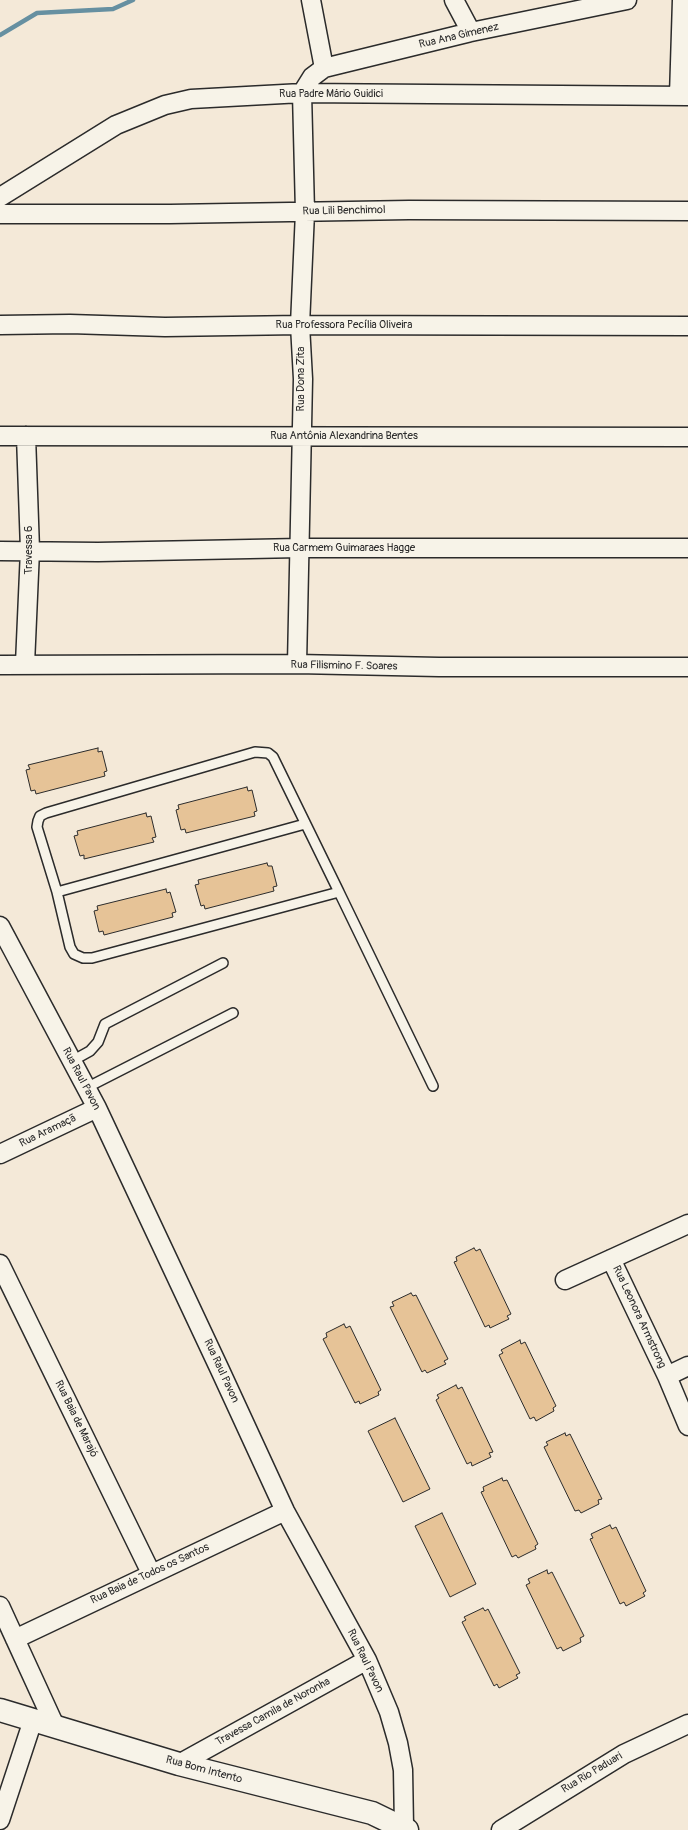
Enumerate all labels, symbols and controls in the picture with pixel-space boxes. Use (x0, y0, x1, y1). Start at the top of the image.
street label: Rua Ana Gimenez (418, 20, 500, 52)
street label: Rua Padre Mário Guidici (279, 87, 383, 101)
street label: Rua Lili Benchimol (302, 204, 386, 218)
street label: Rua Professora Pecília Oliveira (276, 318, 412, 332)
street label: Rua Dona Zita (294, 347, 308, 411)
street label: Rua Antônia Alexandrina Bentes (270, 429, 418, 443)
street label: Travessa 6 (22, 526, 36, 574)
street label: Rua Carmem Guimaraes Hagge (273, 541, 415, 555)
street label: Rua Filismino F. Soares (291, 658, 397, 674)
street label: Rua Raul Pavon (59, 1045, 103, 1113)
street label: Rua Aramaçã (17, 1112, 79, 1150)
street label: Rua Leonora Armstrong (609, 1264, 669, 1370)
street label: Rua Raul Pavon (200, 1337, 242, 1405)
street label: Rua Baia de Marajó (52, 1378, 100, 1460)
street label: Rua Baia de Todos os Santos (89, 1541, 211, 1607)
street label: Rua Raul Pavon (344, 1627, 386, 1695)
street label: Travessa Camila de Noronha (213, 1675, 333, 1749)
street label: Rua Rio Paduari (559, 1750, 625, 1796)
street label: Rua Bom Intento (164, 1753, 244, 1787)

